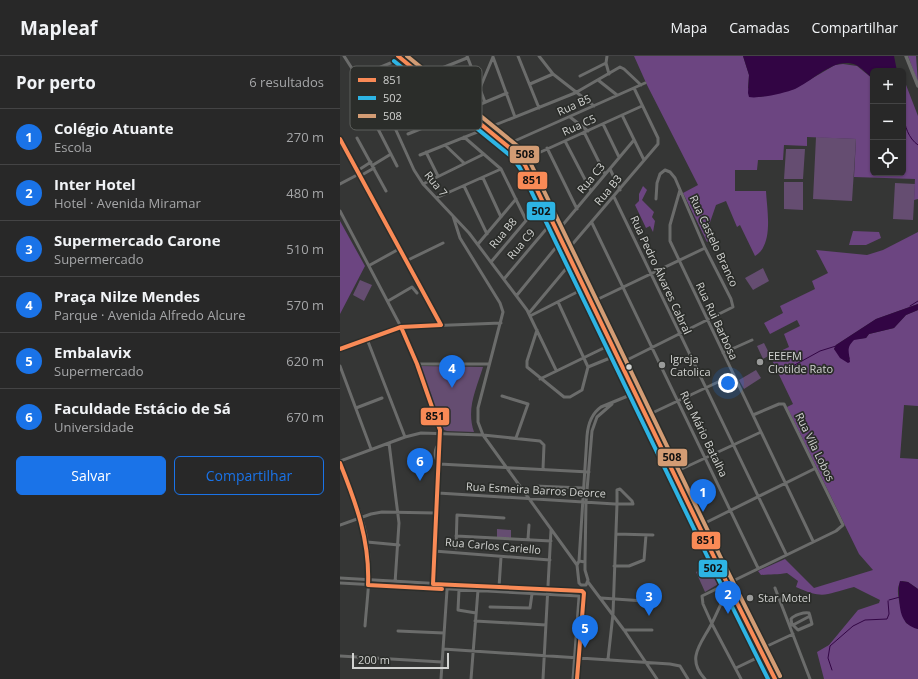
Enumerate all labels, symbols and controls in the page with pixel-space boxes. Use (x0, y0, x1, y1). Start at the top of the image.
text: Mapleaf (20, 15, 97, 41)
text: Mapa (671, 18, 707, 37)
text: Camadas (729, 18, 790, 37)
text: Compartilhar (812, 18, 898, 37)
legend (350, 66, 482, 130)
map controls (870, 68, 906, 176)
button: + (870, 68, 906, 104)
text: Por perto (16, 71, 96, 94)
text: 851 (383, 72, 402, 87)
text: 6 resultados (249, 73, 324, 91)
text: 502 (383, 90, 402, 105)
street label: Rua B5 (554, 90, 593, 119)
button: − (870, 104, 906, 140)
text: 508 (383, 108, 402, 123)
street label: Rua C5 (559, 110, 598, 139)
text: Colégio Atuante (54, 118, 174, 138)
text: 1 (25, 128, 33, 146)
text: 270 m (286, 128, 324, 146)
text: Escola (54, 138, 92, 156)
button: locate (870, 140, 906, 176)
line badge: 508 (509, 145, 540, 164)
text: 508 (516, 146, 534, 161)
street label: Rua C3 (573, 159, 608, 196)
street label: Rua 7 (421, 168, 451, 200)
line badge: 851 (517, 171, 548, 190)
street label: Rua B3 (590, 171, 625, 208)
text: 851 (523, 172, 541, 187)
text: Inter Hotel (54, 174, 136, 194)
text: 2 (25, 184, 33, 202)
text: 480 m (286, 184, 324, 202)
street label: Rua Castelo Branco (687, 193, 742, 289)
text: Hotel · Avenida Miramar (54, 194, 201, 212)
line badge: 502 (526, 201, 556, 221)
text: 502 (532, 203, 550, 218)
street label: Rua Pedro Álvares Cabral (627, 213, 696, 337)
street label: Rua B8 (485, 214, 520, 251)
street label: Rua C9 (503, 225, 538, 262)
text: Supermercado Carone (54, 230, 221, 250)
text: 3 (25, 240, 33, 258)
text: 510 m (286, 240, 324, 258)
text: Supermercado (54, 250, 144, 268)
street label: Rua Rui Barbosa (693, 280, 742, 362)
text: Praça Nilze Mendes (54, 286, 200, 306)
text: 4 (25, 296, 33, 314)
text: 570 m (286, 296, 324, 314)
text: Parque · Avenida Alfredo Alcure (54, 306, 246, 324)
text: Embalavix (54, 342, 131, 362)
place label: EEEFM Clotilde Rato (768, 348, 833, 376)
place label: Igreja Catolica (670, 351, 711, 379)
text: 5 (25, 352, 33, 370)
text: 620 m (286, 352, 324, 370)
pin: 4 (439, 355, 465, 388)
marker: EEEFM Clotilde Rato (755, 357, 765, 367)
marker: Igreja Catolica (657, 360, 667, 370)
text: Supermercado (54, 362, 144, 380)
unlabelled marker (624, 362, 634, 372)
your location (718, 373, 738, 393)
street label: Rua Mário Batalha (677, 388, 732, 479)
text: Faculdade Estácio de Sá (54, 398, 231, 418)
line badge: 851 (420, 407, 450, 426)
text: 6 (25, 408, 33, 426)
text: 670 m (286, 408, 324, 426)
text: 851 (426, 408, 444, 423)
street label: Rua Vila Lobos (792, 410, 839, 484)
text: Universidade (54, 418, 134, 436)
pin: 6 (407, 448, 433, 481)
line badge: 508 (657, 448, 688, 467)
text: 508 (663, 449, 681, 464)
button: Salvar (16, 456, 166, 495)
button: Compartilhar (174, 456, 324, 495)
street label: Rua Esmeira Barros Deorce (466, 478, 606, 501)
pin: 1 (690, 479, 716, 512)
line badge: 851 (691, 531, 721, 550)
text: 851 (697, 532, 715, 547)
street label: Rua Carlos Cariello (444, 534, 542, 557)
line badge: 502 (698, 559, 728, 578)
text: 502 (704, 560, 722, 575)
pin: 2 (715, 581, 741, 614)
pin: 3 (636, 583, 662, 616)
place label: Star Motel (758, 590, 811, 605)
marker: Star Motel (745, 593, 755, 603)
pin: 5 (572, 615, 598, 648)
scale bar (352, 651, 449, 670)
text: 200 m (358, 652, 390, 667)

